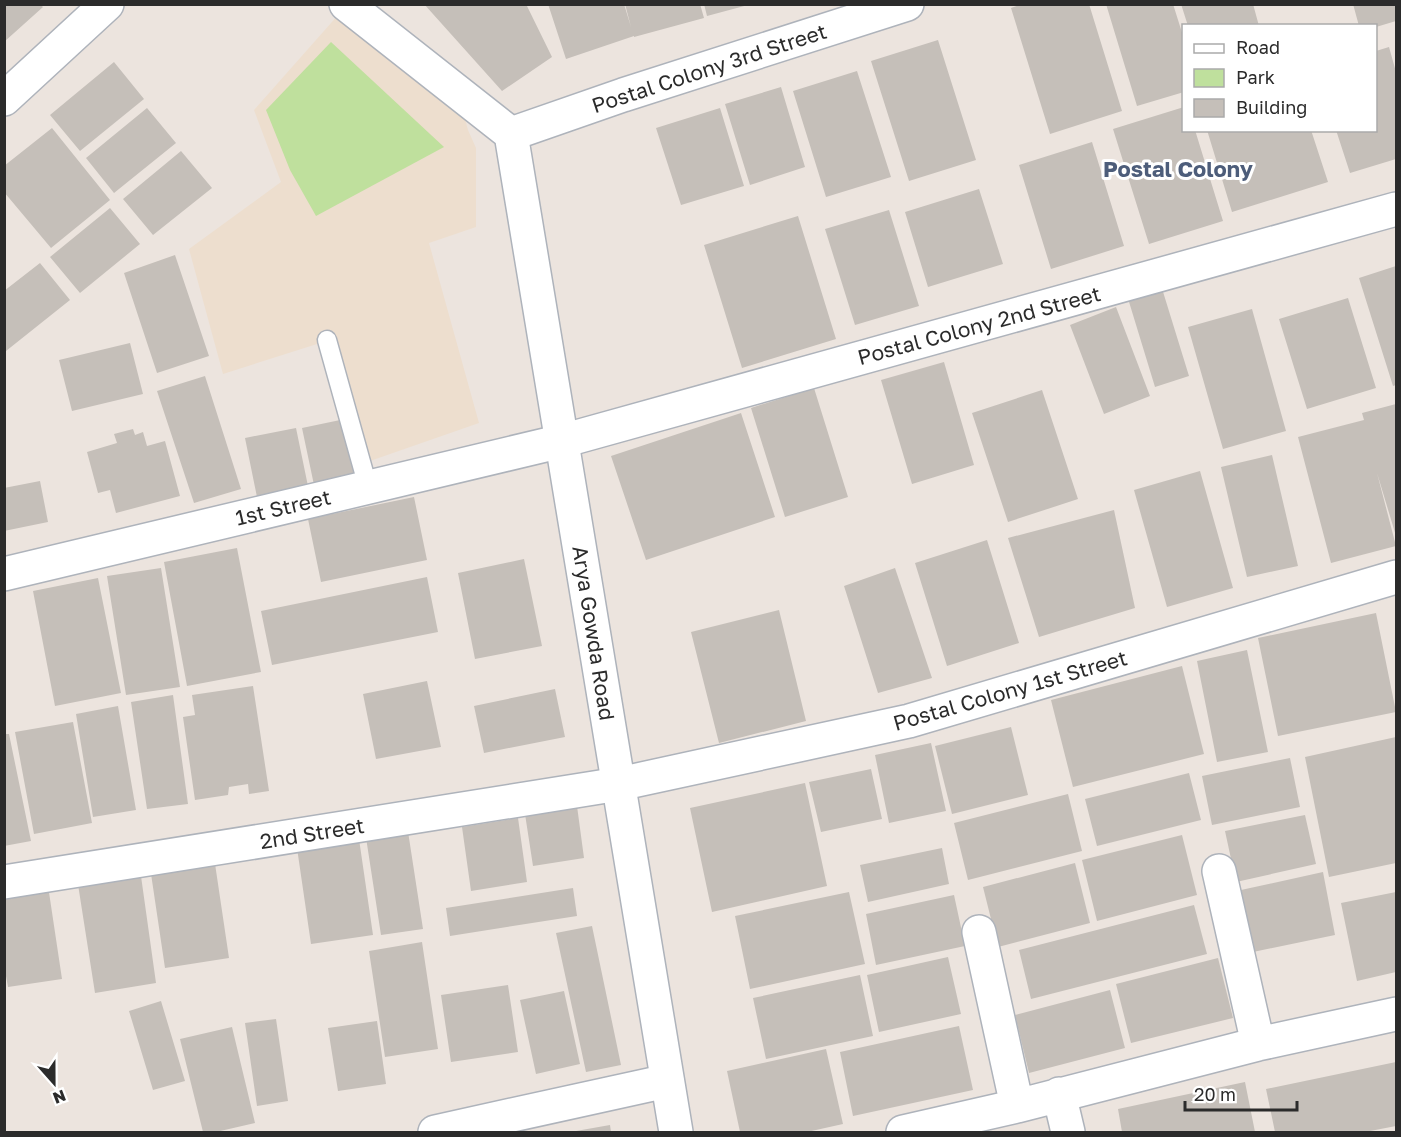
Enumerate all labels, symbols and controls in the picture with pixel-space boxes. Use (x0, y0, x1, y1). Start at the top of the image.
street label: Postal Colony 3rd Street (588, 18, 830, 118)
legend (1182, 24, 1377, 132)
text: Road (1236, 36, 1280, 58)
text: Park (1236, 66, 1275, 88)
text: Building (1236, 96, 1307, 118)
district label: Postal Colony (1103, 155, 1253, 182)
street label: Postal Colony 2nd Street (855, 280, 1103, 370)
street label: 1st Street (233, 483, 333, 531)
street label: Arya Gowda Road (567, 544, 621, 722)
street label: Postal Colony 1st Street (890, 644, 1130, 736)
street label: 2nd Street (258, 812, 366, 854)
north arrow (24, 1053, 84, 1113)
scale bar (1185, 1074, 1298, 1112)
text: 20 m (1194, 1083, 1236, 1105)
text: N (50, 1085, 69, 1109)

